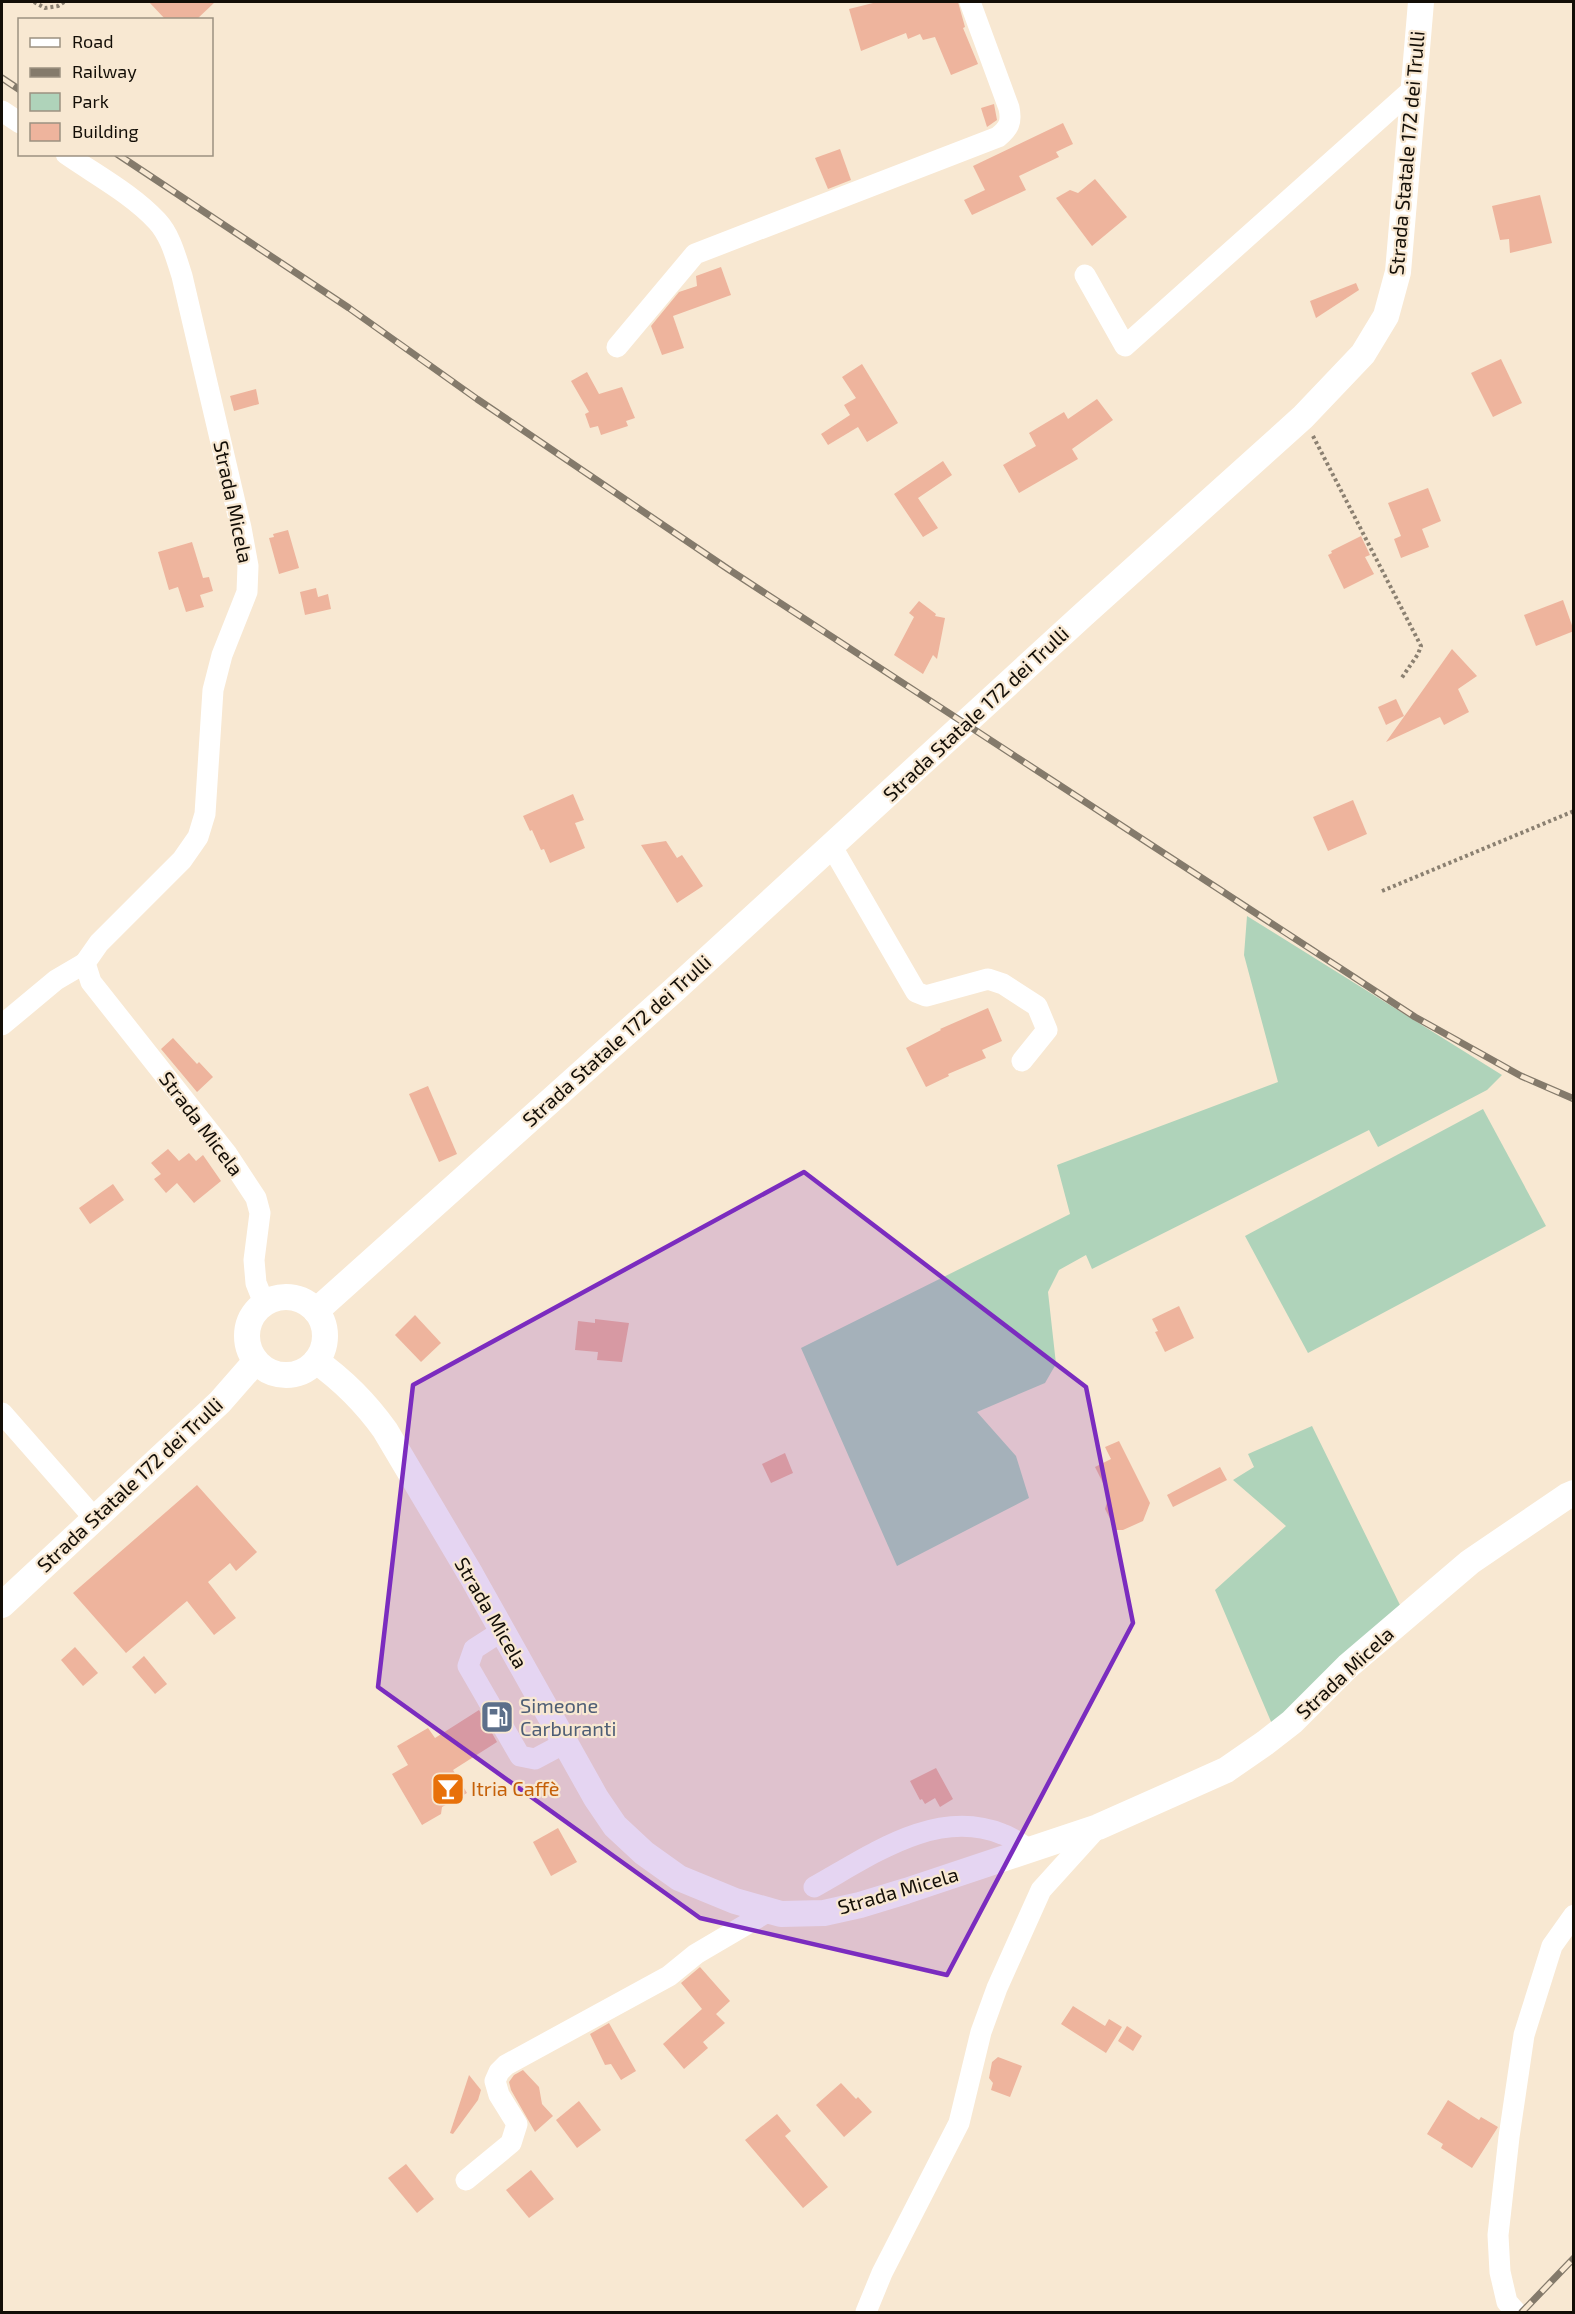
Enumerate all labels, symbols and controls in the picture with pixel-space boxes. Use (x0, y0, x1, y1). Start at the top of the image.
legend (18, 18, 213, 156)
text: Road (72, 30, 113, 52)
street label: Strada Statale 172 dei Trulli (1383, 30, 1429, 276)
text: Railway (72, 60, 137, 82)
text: Park (72, 90, 109, 112)
text: Building (72, 120, 139, 142)
street label: Strada Micela (209, 438, 259, 565)
street label: Strada Statale 172 dei Trulli (877, 621, 1073, 806)
street label: Strada Statale 172 dei Trulli (517, 949, 715, 1131)
street label: Strada Micela (155, 1066, 249, 1180)
street label: Strada Statale 172 dei Trulli (31, 1392, 227, 1577)
street label: Strada Micela (450, 1553, 533, 1672)
street label: Strada Micela (1291, 1621, 1398, 1723)
place label: Simeone Carburanti (520, 1693, 616, 1740)
fuel station icon: Simeone Carburanti (479, 1699, 515, 1735)
bar icon: Itria Caffè (430, 1771, 466, 1807)
place label: Itria Caffè (471, 1776, 559, 1800)
street label: Strada Micela (835, 1861, 961, 1919)

